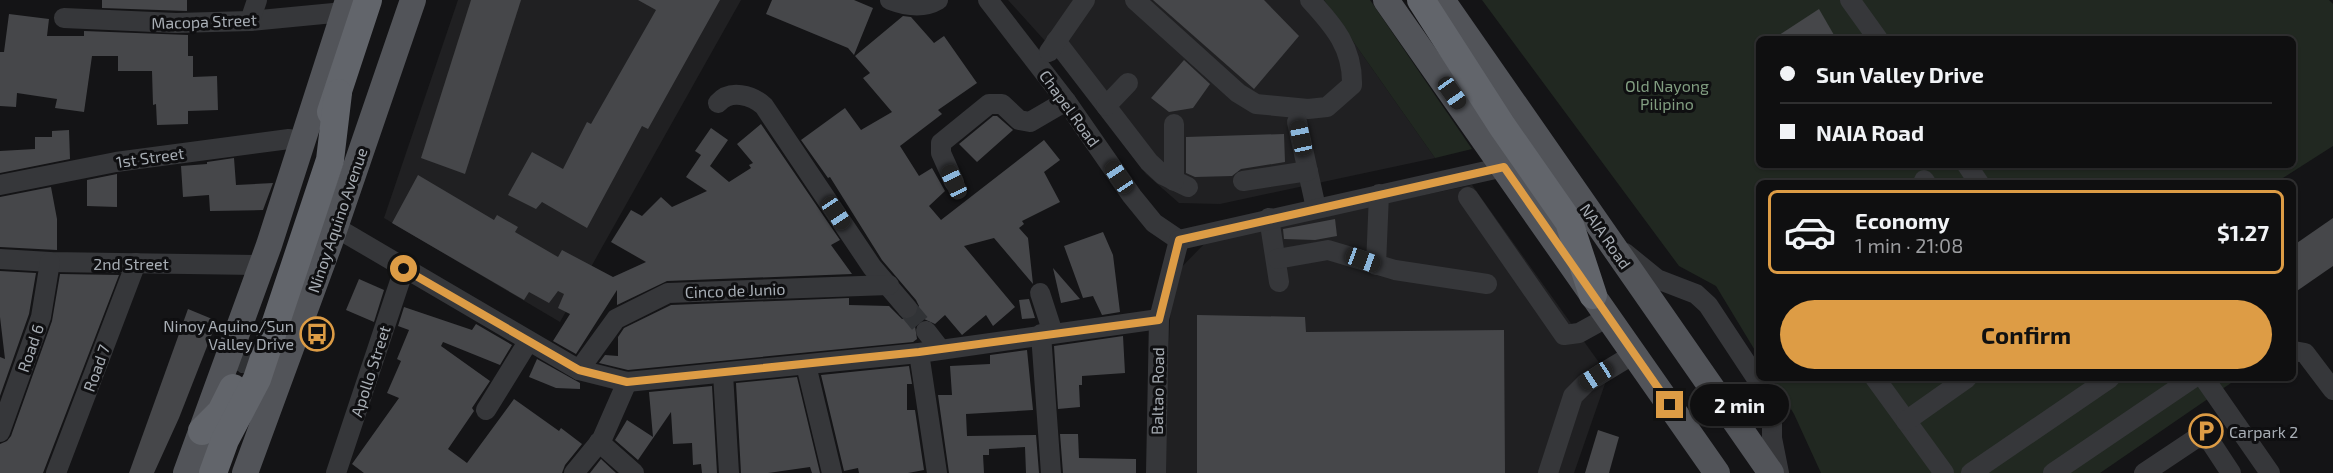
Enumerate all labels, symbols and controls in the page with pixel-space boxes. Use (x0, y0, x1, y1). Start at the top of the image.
street label: Macopa Street (151, 10, 257, 32)
text: Sun Valley Drive (1816, 61, 1984, 87)
street label: Chapel Road (1036, 66, 1104, 150)
car (1434, 73, 1470, 113)
park label: Old Nayong Pilipino (1625, 76, 1709, 113)
car (1288, 119, 1314, 157)
text: NAIA Road (1816, 119, 1924, 145)
street label: 1st Street (115, 143, 185, 171)
street label: Ninoy Aquino Avenue (303, 145, 371, 295)
car (1101, 157, 1137, 197)
car (938, 162, 970, 202)
car (818, 193, 854, 233)
street label: NAIA Road (1577, 200, 1635, 272)
icon: car (1783, 205, 1837, 259)
text: Economy (1855, 207, 1950, 233)
text: $1.27 (2217, 219, 2269, 245)
text: 1 min · 21:08 (1855, 233, 1963, 257)
car (1343, 245, 1383, 275)
street label: 2nd Street (93, 254, 169, 273)
route start (390, 255, 417, 282)
street label: Cinco de Junio (684, 279, 786, 301)
button: Confirm (1780, 300, 2272, 369)
place label: Ninoy Aquino/Sun Valley Drive (163, 316, 294, 353)
bus stop icon: Ninoy Aquino/Sun Valley Drive (299, 316, 335, 352)
street label: Road 6 (13, 321, 47, 375)
street label: Apollo Street (346, 323, 394, 419)
street label: Road 7 (79, 342, 113, 394)
street label: Baltao Road (1147, 347, 1167, 435)
car (1576, 359, 1616, 393)
callout: 2 min (1691, 384, 1790, 426)
route end (1656, 391, 1683, 418)
text: 2 min (1714, 393, 1765, 417)
parking icon: Carpark 2 (2188, 413, 2224, 449)
place label: Carpark 2 (2229, 422, 2298, 441)

